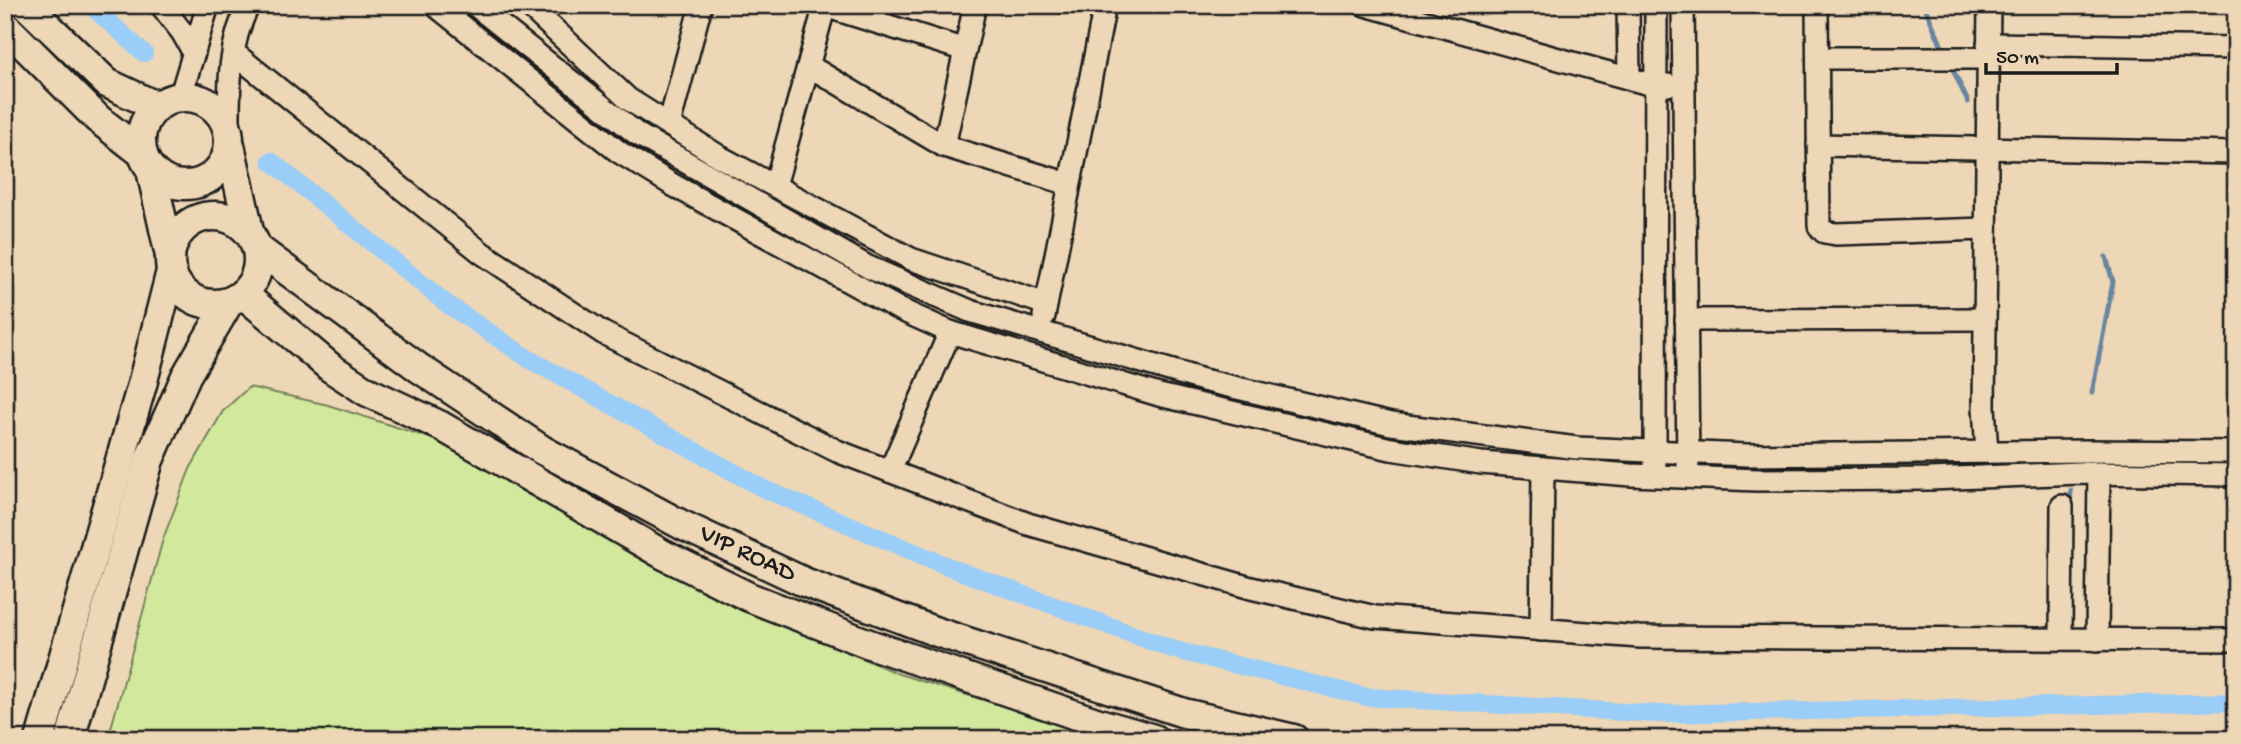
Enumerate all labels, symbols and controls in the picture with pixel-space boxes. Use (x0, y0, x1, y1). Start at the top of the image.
scale bar (1986, 32, 2117, 76)
text: 50 m (1996, 47, 2039, 72)
street label: VIP ROAD (693, 519, 800, 591)

